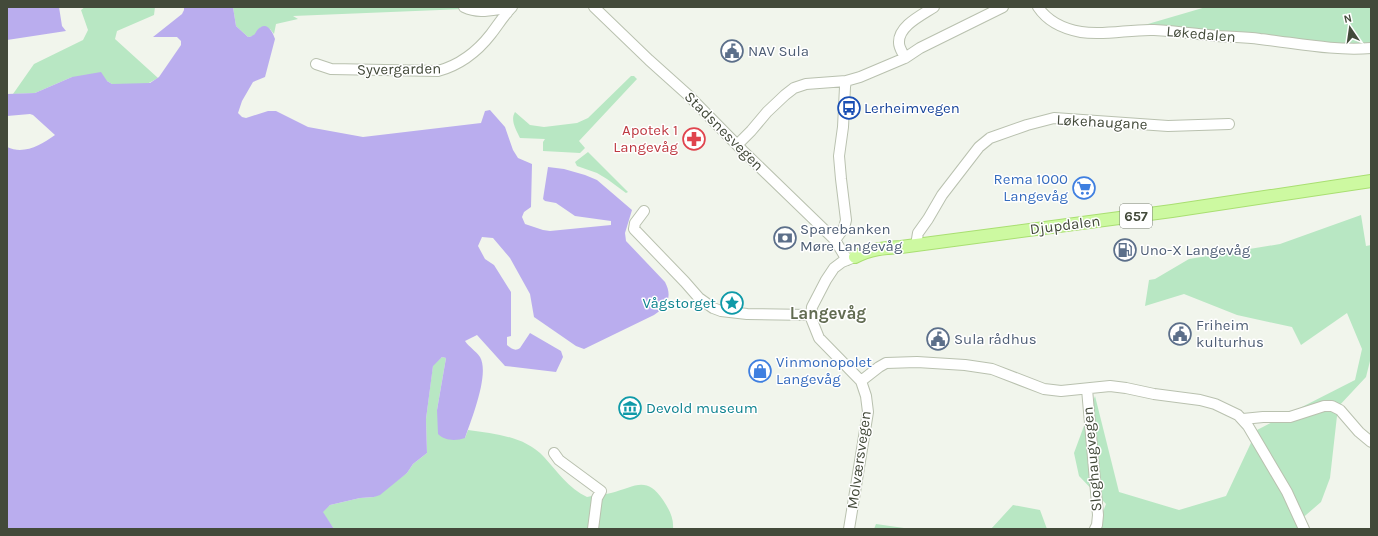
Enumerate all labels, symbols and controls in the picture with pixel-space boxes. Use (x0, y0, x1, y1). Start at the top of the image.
north arrow (1330, 8, 1370, 48)
text: N (1343, 12, 1353, 26)
street label: Løkedalen (1166, 22, 1236, 46)
public building icon: NAV Sula (719, 38, 745, 64)
place label: NAV Sula (748, 42, 809, 60)
street label: Syvergarden (357, 59, 441, 79)
street label: Stadsnesvegen (681, 88, 767, 174)
bus stop icon: Lerheimvegen (836, 95, 862, 121)
place label: Lerheimvegen (864, 99, 960, 117)
street label: Løkehaugane (1056, 111, 1148, 133)
place label: Apotek 1 Langevåg (613, 121, 679, 156)
pharmacy icon: Apotek 1 Langevåg (681, 126, 707, 152)
place label: Rema 1000 Langevåg (994, 170, 1069, 205)
supermarket icon: Rema 1000 Langevåg (1071, 175, 1097, 201)
road number: 657 (1120, 204, 1152, 228)
street label: Djupdalen (1029, 212, 1101, 238)
place label: Sparebanken Møre Langevåg (800, 220, 903, 255)
bank icon: Sparebanken Møre Langevåg (772, 225, 798, 251)
fuel station icon: Uno-X Langevåg (1112, 237, 1138, 263)
place label: Uno-X Langevåg (1140, 241, 1251, 259)
place icon: Vågstorget (719, 290, 745, 316)
place label: Vågstorget (643, 294, 716, 312)
district label: Langevåg (790, 303, 866, 323)
place label: Friheim kulturhus (1196, 316, 1264, 351)
public building icon: Friheim kulturhus (1167, 321, 1193, 347)
public building icon: Sula rådhus (925, 326, 951, 352)
place label: Sula rådhus (954, 330, 1037, 348)
place label: Vinmonopolet Langevåg (776, 353, 872, 388)
shop icon: Vinmonopolet Langevåg (747, 358, 773, 384)
museum icon: Devold museum (617, 395, 643, 421)
place label: Devold museum (646, 399, 758, 417)
street label: Sloghaugvegen (1078, 406, 1106, 512)
street label: Molværsvegen (843, 410, 875, 510)

